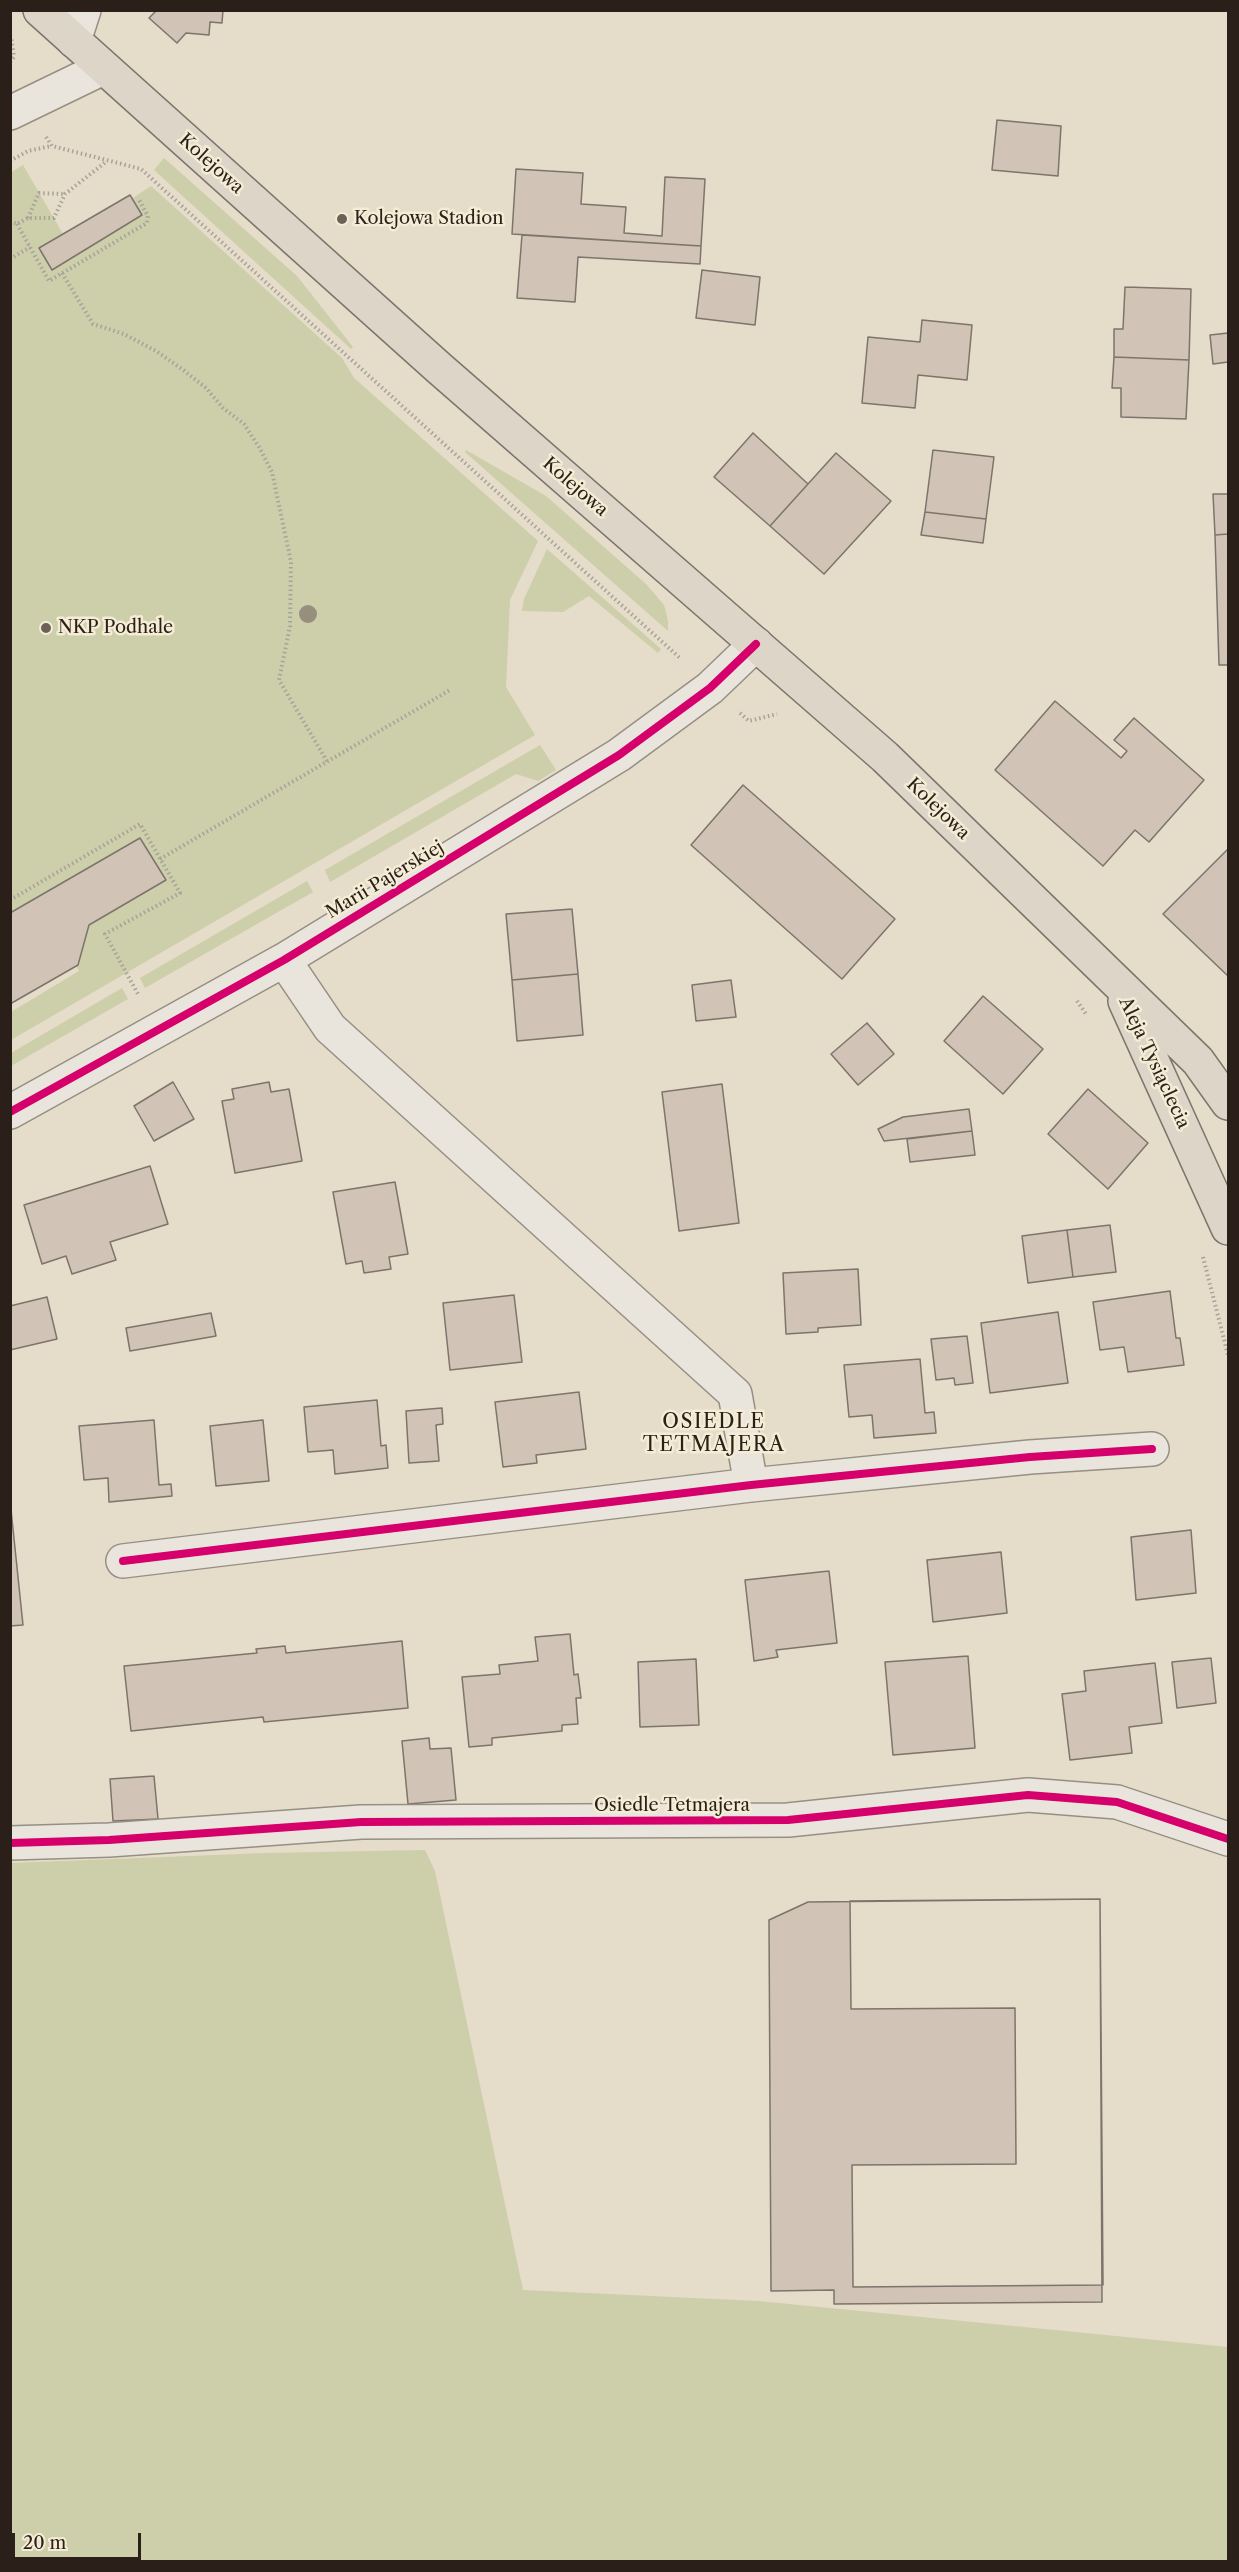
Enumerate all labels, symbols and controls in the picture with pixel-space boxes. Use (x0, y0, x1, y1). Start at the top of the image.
street label: Kolejowa (174, 129, 248, 199)
place label: Kolejowa Stadion (354, 208, 504, 230)
marker: Kolejowa Stadion (335, 212, 349, 226)
street label: Kolejowa (538, 453, 612, 521)
place label: NKP Podhale (58, 617, 173, 639)
marker: NKP Podhale (39, 621, 53, 635)
street label: Kolejowa (902, 774, 974, 844)
street label: Marii Pajerskiej (322, 836, 448, 924)
street label: Aleja Tysiąclecia (1114, 994, 1194, 1132)
district label: OSIEDLE TETMAJERA (643, 1410, 785, 1457)
street label: Osiedle Tetmajera (594, 1795, 750, 1817)
scale bar (15, 2521, 144, 2559)
text: 20 m (23, 2532, 66, 2554)

